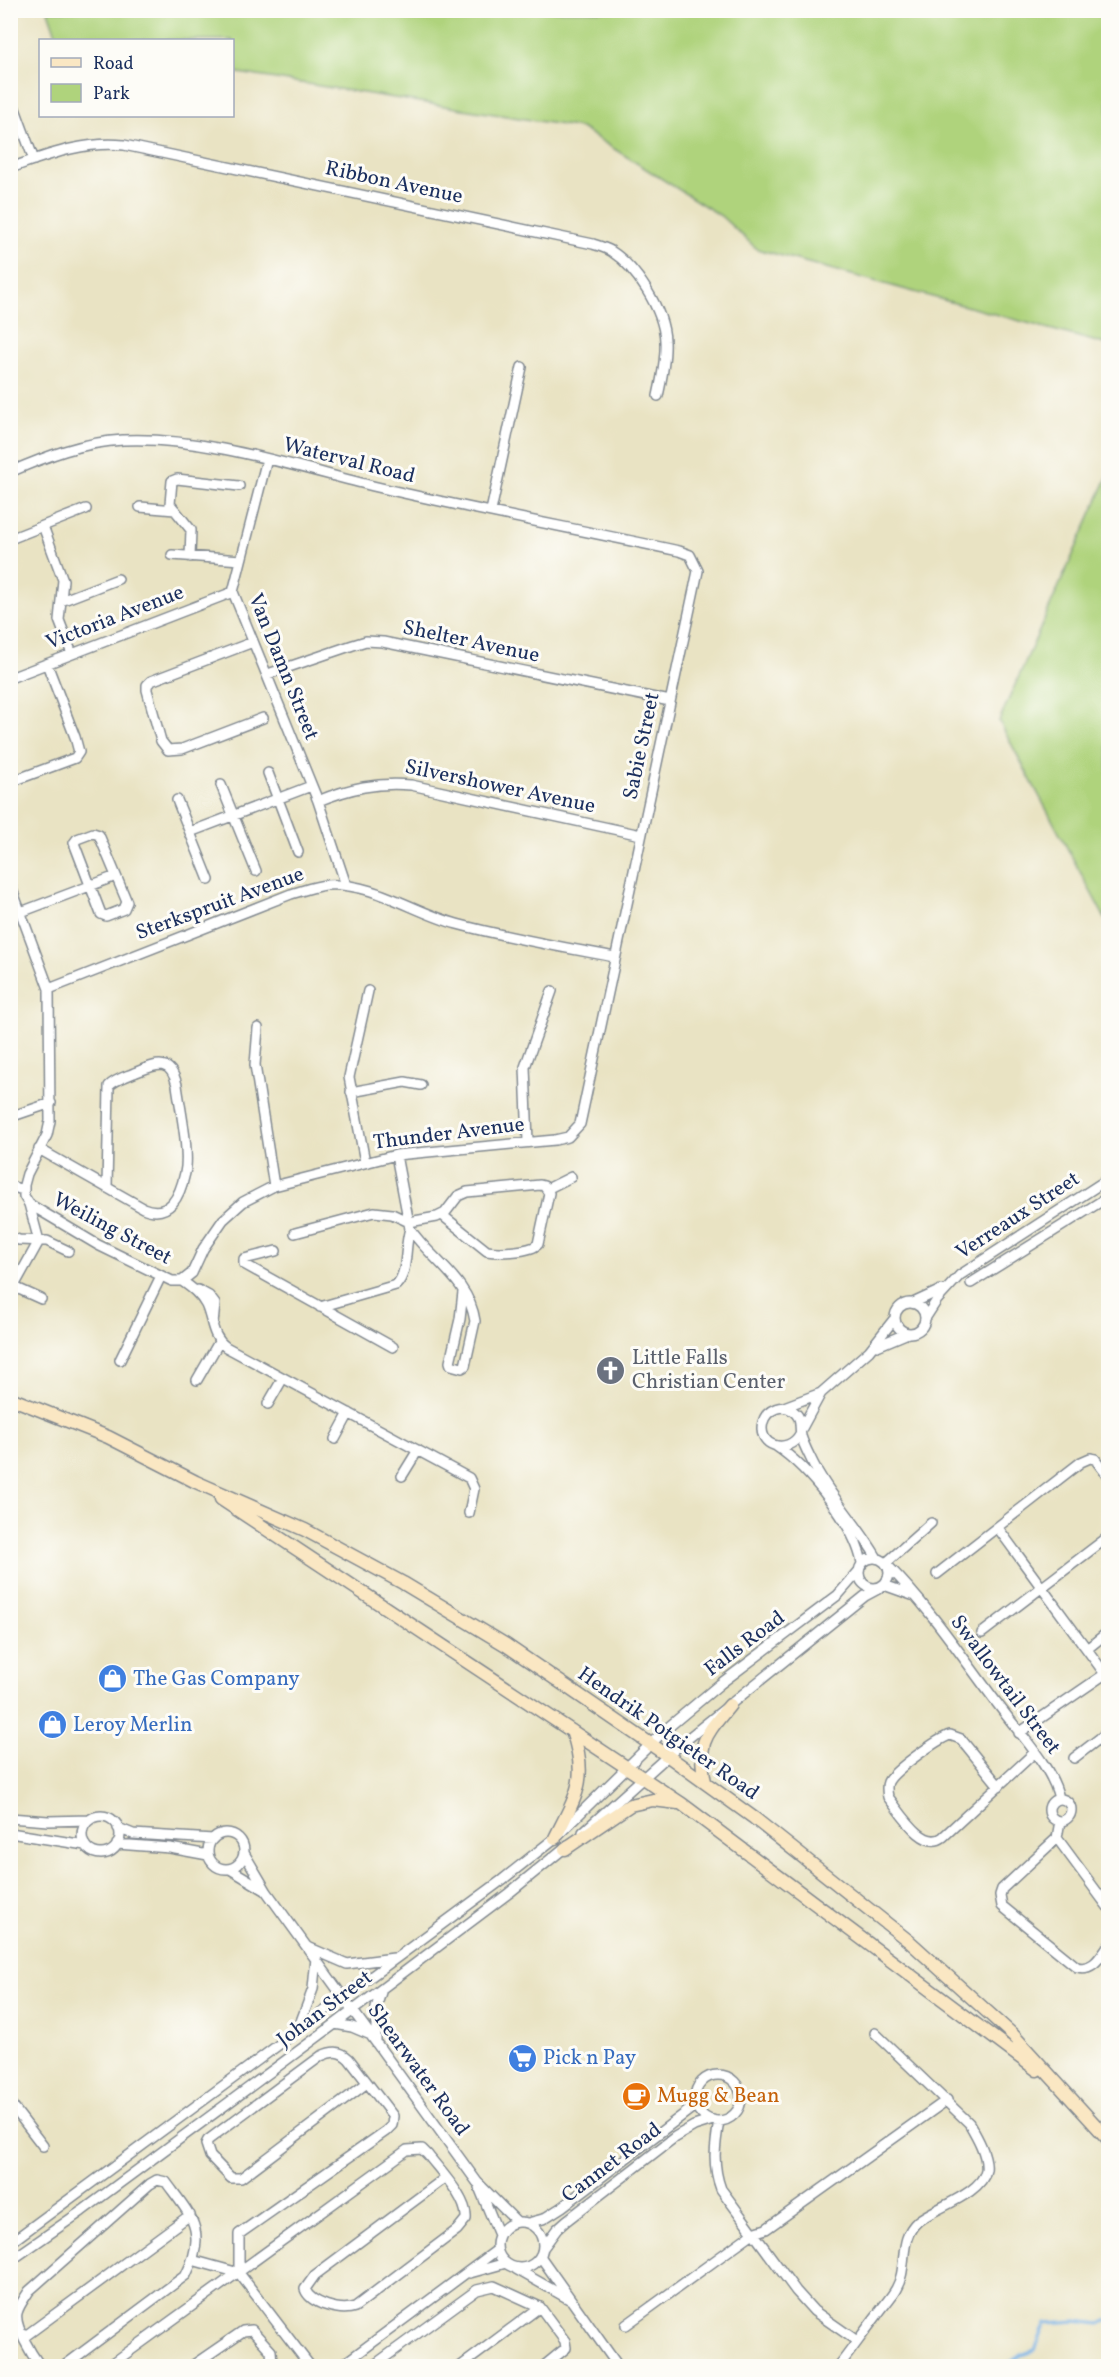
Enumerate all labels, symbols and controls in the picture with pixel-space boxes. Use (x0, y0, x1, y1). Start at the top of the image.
legend (39, 39, 234, 117)
text: Road (93, 52, 134, 77)
text: Park (93, 82, 130, 107)
street label: Ribbon Avenue (322, 154, 466, 212)
street label: Waterval Road (280, 431, 418, 491)
street label: Victoria Avenue (42, 578, 188, 658)
street label: Van Damn Street (240, 589, 326, 745)
street label: Shelter Avenue (400, 613, 542, 671)
street label: Sabie Street (616, 690, 668, 802)
street label: Silvershower Avenue (402, 753, 598, 821)
street label: Sterkspruit Avenue (132, 860, 308, 948)
street label: Thunder Avenue (372, 1110, 526, 1158)
street label: Verreaux Street (950, 1165, 1086, 1267)
street label: Weiling Street (47, 1185, 177, 1273)
place label: Little Falls Christian Center (632, 1344, 786, 1397)
church icon: Little Falls Christian Center (595, 1354, 627, 1386)
street label: Falls Road (699, 1604, 791, 1684)
street label: Swallowtail Street (943, 1609, 1067, 1761)
street label: Hendrik Potgieter Road (571, 1660, 765, 1808)
shop icon: The Gas Company (96, 1663, 128, 1695)
place label: The Gas Company (133, 1665, 300, 1694)
shop icon: Leroy Merlin (36, 1709, 68, 1741)
place label: Leroy Merlin (73, 1711, 192, 1740)
street label: Johan Street (271, 1964, 379, 2054)
street label: Shearwater Road (360, 1998, 476, 2142)
supermarket icon: Pick n Pay (506, 2042, 538, 2074)
place label: Pick n Pay (543, 2044, 637, 2073)
cafe icon: Mugg & Bean (620, 2080, 652, 2112)
place label: Mugg & Bean (657, 2082, 779, 2111)
street label: Cannet Road (556, 2116, 668, 2210)

